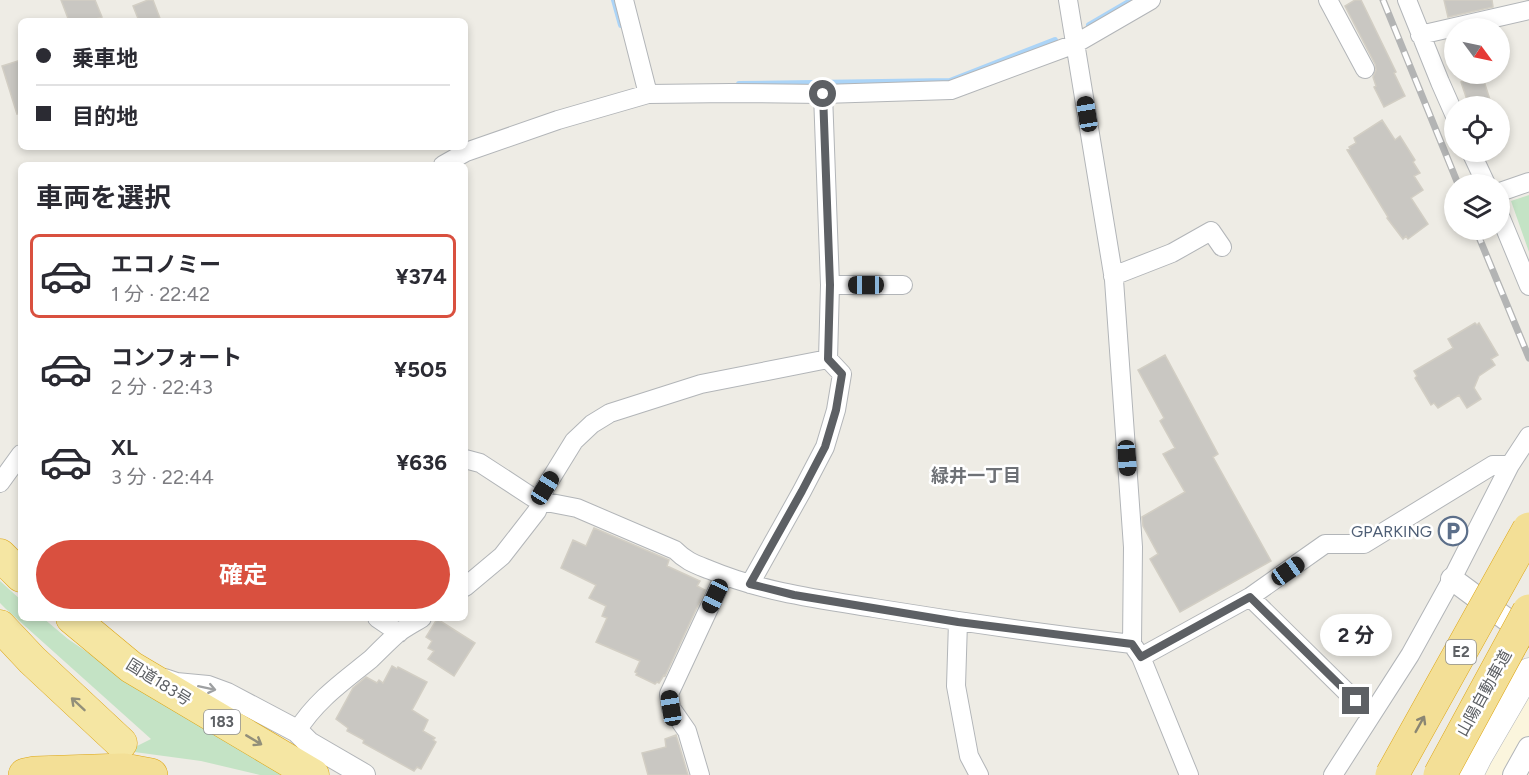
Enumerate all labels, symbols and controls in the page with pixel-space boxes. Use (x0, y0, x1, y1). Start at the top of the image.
north arrow (1444, 18, 1510, 84)
map controls (1444, 18, 1510, 240)
text: 乗車地 (72, 45, 138, 72)
route start (809, 80, 836, 107)
car (1075, 95, 1099, 133)
button: locate (1444, 96, 1510, 162)
text: 目的地 (72, 103, 138, 130)
button: layers (1444, 174, 1510, 240)
text: 車両を選択 (36, 181, 171, 214)
icon: car (39, 249, 93, 303)
text: エコノミー (111, 251, 221, 278)
text: ¥374 (395, 263, 447, 290)
car (848, 276, 884, 294)
text: 1 分 · 22:42 (111, 282, 210, 306)
icon: car (39, 342, 93, 396)
text: コンフォート (111, 344, 242, 371)
text: ¥505 (394, 356, 447, 383)
text: 2 分 · 22:43 (111, 375, 213, 399)
text: XL (111, 434, 138, 461)
icon: car (39, 435, 93, 489)
car (1117, 439, 1137, 477)
text: ¥636 (396, 449, 447, 476)
text: 3 分 · 22:44 (111, 465, 214, 489)
district label: 緑井一丁目 (931, 465, 1021, 487)
car (528, 468, 562, 508)
parking icon: GPARKING (1437, 515, 1469, 547)
place label: GPARKING (1351, 522, 1432, 541)
button: 確定 (36, 540, 450, 609)
car (1268, 553, 1308, 589)
car (699, 576, 731, 616)
callout: 2 分 (1320, 614, 1392, 656)
text: 2 分 (1338, 623, 1374, 647)
road number: E2 (1446, 640, 1476, 664)
street label: 山陽自動車道 (1452, 646, 1516, 740)
street label: 国道183号 (123, 655, 195, 709)
one-way arrow (197, 683, 216, 694)
route end (1342, 687, 1369, 714)
car (659, 689, 683, 727)
one-way arrow (71, 697, 86, 711)
road number: 183 (204, 710, 240, 734)
one-way arrow (1415, 716, 1427, 733)
one-way arrow (245, 735, 262, 747)

